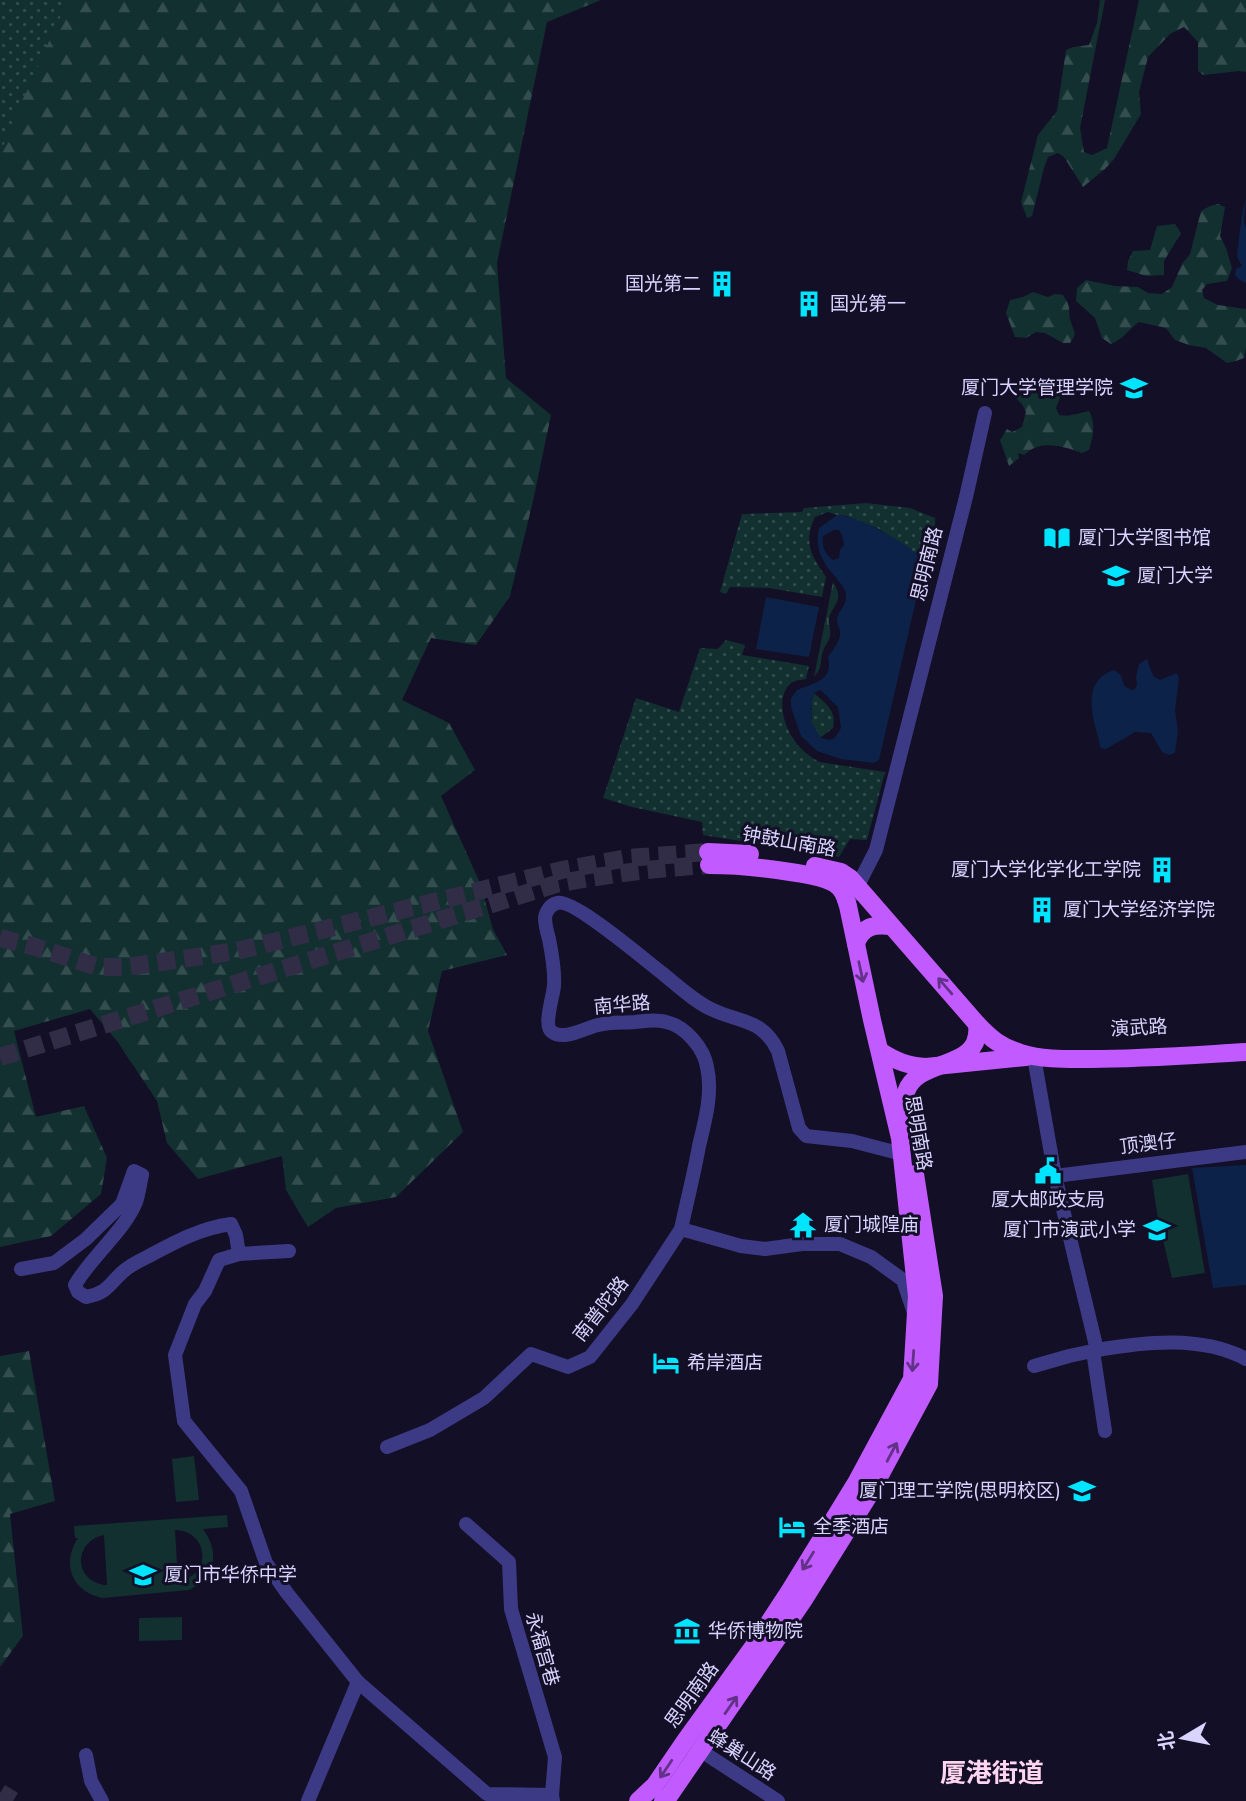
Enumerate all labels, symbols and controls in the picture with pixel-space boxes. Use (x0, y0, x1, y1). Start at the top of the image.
building icon: 国光第二 (707, 269, 737, 299)
place label: 国光第二 (625, 271, 701, 297)
building icon: 国光第一 (794, 289, 824, 319)
place label: 国光第一 (830, 291, 906, 317)
school or university icon: 厦门大学管理学院 (1119, 373, 1149, 403)
place label: 厦门大学管理学院 (961, 375, 1113, 401)
library icon: 厦门大学图书馆 (1042, 523, 1072, 553)
street label: 思明南路 (905, 524, 949, 604)
place label: 厦门大学图书馆 (1078, 525, 1211, 551)
school or university icon: 厦门大学 (1101, 561, 1131, 591)
place label: 厦门大学 (1137, 563, 1213, 589)
street label: 钟鼓山南路 (740, 821, 838, 863)
building icon: 厦门大学化学化工学院 (1147, 855, 1177, 885)
place label: 厦门大学化学化工学院 (951, 857, 1141, 883)
building icon: 厦门大学经济学院 (1027, 895, 1057, 925)
place label: 厦门大学经济学院 (1063, 897, 1215, 923)
one-way arrow (855, 960, 869, 983)
one-way arrow (937, 978, 953, 996)
street label: 南华路 (592, 990, 652, 1020)
street label: 演武路 (1110, 1014, 1168, 1042)
street label: 思明南路 (899, 1093, 937, 1173)
street label: 顶澳仔 (1118, 1128, 1178, 1160)
public building icon: 厦大邮政支局 (1033, 1156, 1063, 1186)
place label: 厦大邮政支局 (991, 1187, 1105, 1213)
temple icon: 厦门城隍庙 (788, 1210, 818, 1240)
place label: 厦门城隍庙 (824, 1212, 919, 1238)
school or university icon: 厦门市演武小学 (1142, 1215, 1172, 1245)
place label: 厦门市演武小学 (1003, 1217, 1136, 1243)
street label: 南普陀路 (567, 1271, 635, 1347)
hotel icon: 希岸酒店 (651, 1348, 681, 1378)
one-way arrow (906, 1349, 919, 1372)
place label: 希岸酒店 (687, 1350, 763, 1376)
one-way arrow (886, 1442, 900, 1463)
school or university icon: 厦门理工学院(思明校区) (1067, 1476, 1097, 1506)
place label: 厦门理工学院(思明校区) (859, 1478, 1061, 1504)
hotel icon: 全季酒店 (777, 1512, 807, 1542)
place label: 全季酒店 (813, 1514, 889, 1540)
one-way arrow (801, 1551, 815, 1571)
school or university icon: 厦门市华侨中学 (128, 1560, 158, 1590)
place label: 厦门市华侨中学 (164, 1562, 297, 1588)
street label: 永福宫巷 (519, 1609, 565, 1689)
museum icon: 华侨博物院 (672, 1616, 702, 1646)
place label: 华侨博物院 (708, 1618, 803, 1644)
street label: 思明南路 (659, 1657, 725, 1733)
one-way arrow (724, 1696, 738, 1715)
north arrow (1148, 1703, 1218, 1773)
street label: 蜂巢山路 (703, 1723, 781, 1787)
text: 北 (1153, 1729, 1182, 1752)
district label: 厦港街道 (940, 1756, 1044, 1791)
one-way arrow (659, 1759, 673, 1778)

